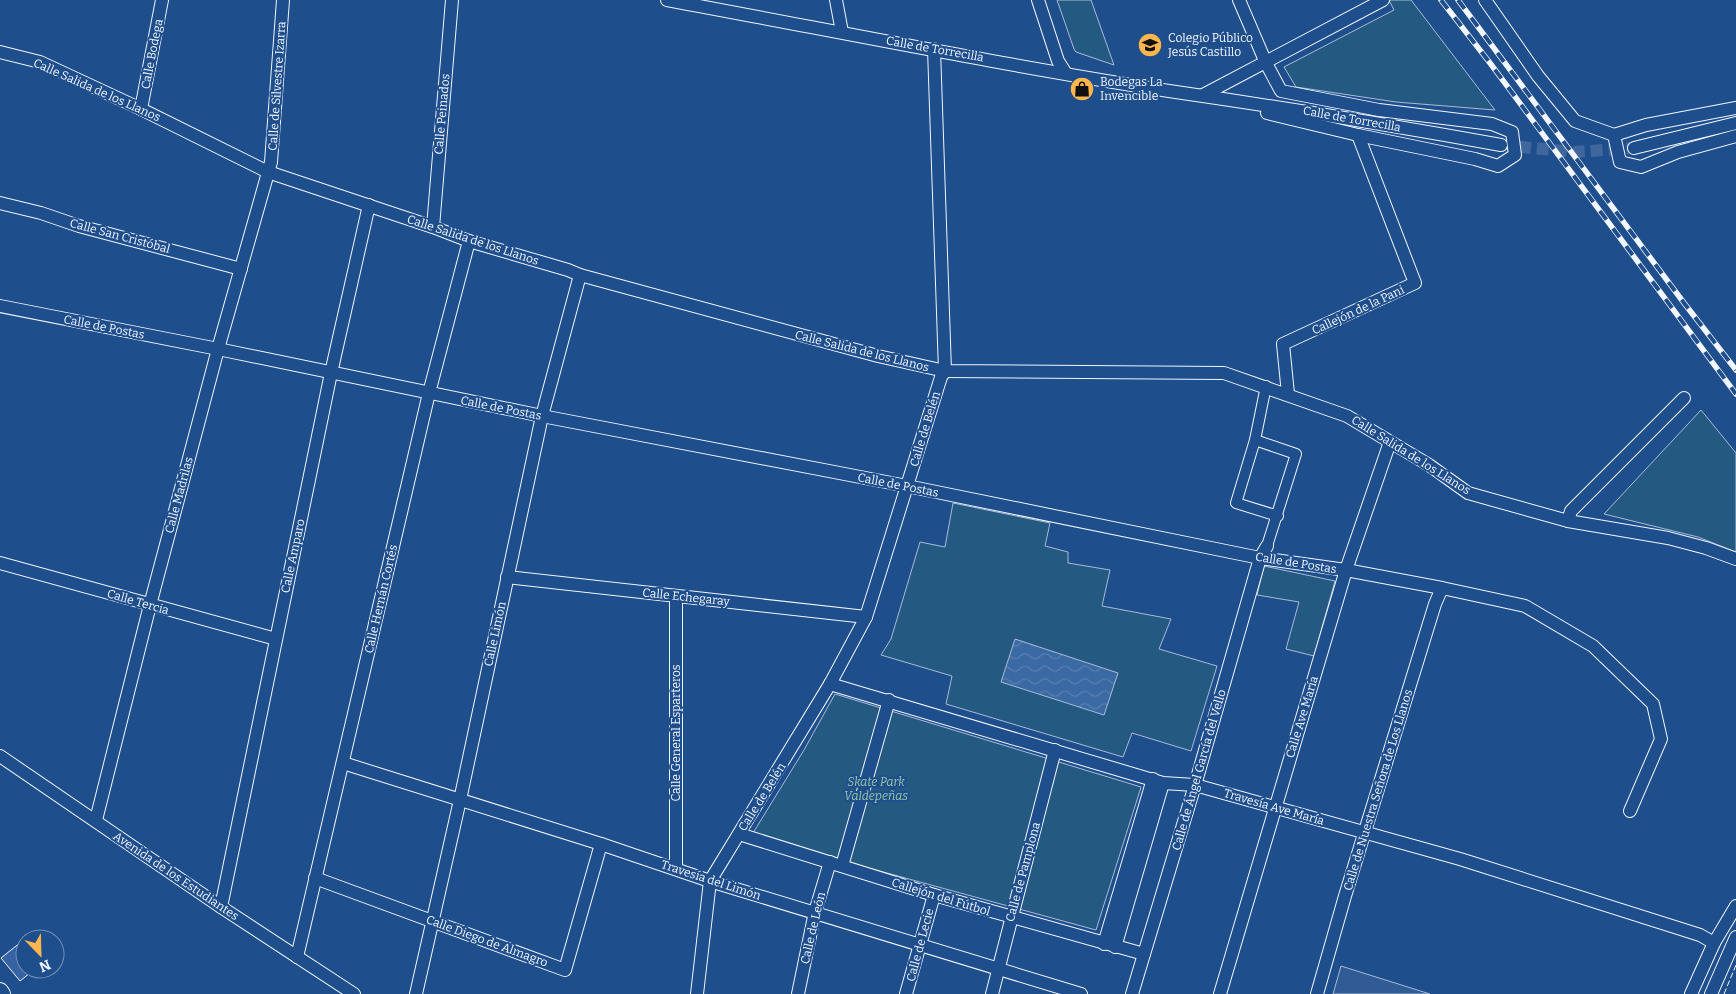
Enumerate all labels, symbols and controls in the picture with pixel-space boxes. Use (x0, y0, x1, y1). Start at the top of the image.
street label: Calle Bodega (138, 17, 166, 90)
street label: Calle de Silvestre Izarra (265, 20, 289, 151)
place label: Colegio Público Jesús Castillo (1167, 31, 1253, 59)
school or university icon: Colegio Público Jesús Castillo (1137, 32, 1163, 58)
street label: Calle de Torrecilla (885, 34, 985, 65)
street label: Calle Salida de los Llanos (31, 56, 163, 124)
street label: Calle Peinados (431, 73, 453, 155)
place label: Bodegas La Invencible (1100, 75, 1163, 103)
shop icon: Bodegas La Invencible (1069, 76, 1095, 102)
street label: Calle de Torrecilla (1302, 104, 1402, 135)
street label: Calle Salida de los Llanos (405, 212, 541, 268)
street label: Calle San Cristóbal (68, 216, 172, 256)
street label: Callejón de la Pani (1310, 282, 1407, 338)
street label: Calle de Postas (62, 312, 146, 342)
street label: Calle Salida de los Llanos (794, 328, 931, 375)
street label: Calle de Belén (907, 389, 943, 468)
street label: Calle de Postas (459, 393, 543, 423)
street label: Calle Salida de los Llanos (1349, 413, 1473, 498)
street label: Calle Madrilas (162, 455, 196, 535)
street label: Calle de Postas (856, 470, 940, 500)
street label: Calle Amparo (278, 518, 308, 594)
street label: Calle Hernán Cortés (362, 543, 400, 655)
street label: Calle de Postas (1254, 550, 1338, 576)
street label: Calle Echegaray (642, 585, 731, 609)
street label: Calle Tercia (105, 586, 171, 618)
street label: Calle Limón (481, 600, 509, 668)
street label: Calle General Esparteros (669, 664, 683, 802)
street label: Calle Ave María (1283, 674, 1321, 760)
street label: Calle de Nuestra Señora de Los Llanos (1341, 687, 1415, 892)
street label: Calle de Ángel García del Vello (1168, 688, 1229, 852)
street label: Calle de Belén (735, 760, 789, 834)
park label: Skate Park Valdepeñas (844, 775, 908, 803)
street label: Travesía Ave María (1222, 786, 1326, 828)
street label: Calle de Pamplona (1003, 820, 1043, 923)
street label: Avenida de los Estudiantes (111, 829, 242, 923)
street label: Travesía del Limón (659, 857, 763, 903)
street label: Callejón del Fútbol (890, 875, 993, 919)
street label: Calle de León (798, 890, 828, 965)
street label: Calle de Lecie (904, 907, 936, 983)
street label: Calle Diego de Almagro (424, 912, 550, 970)
north arrow (15, 929, 65, 979)
text: N (36, 956, 53, 976)

